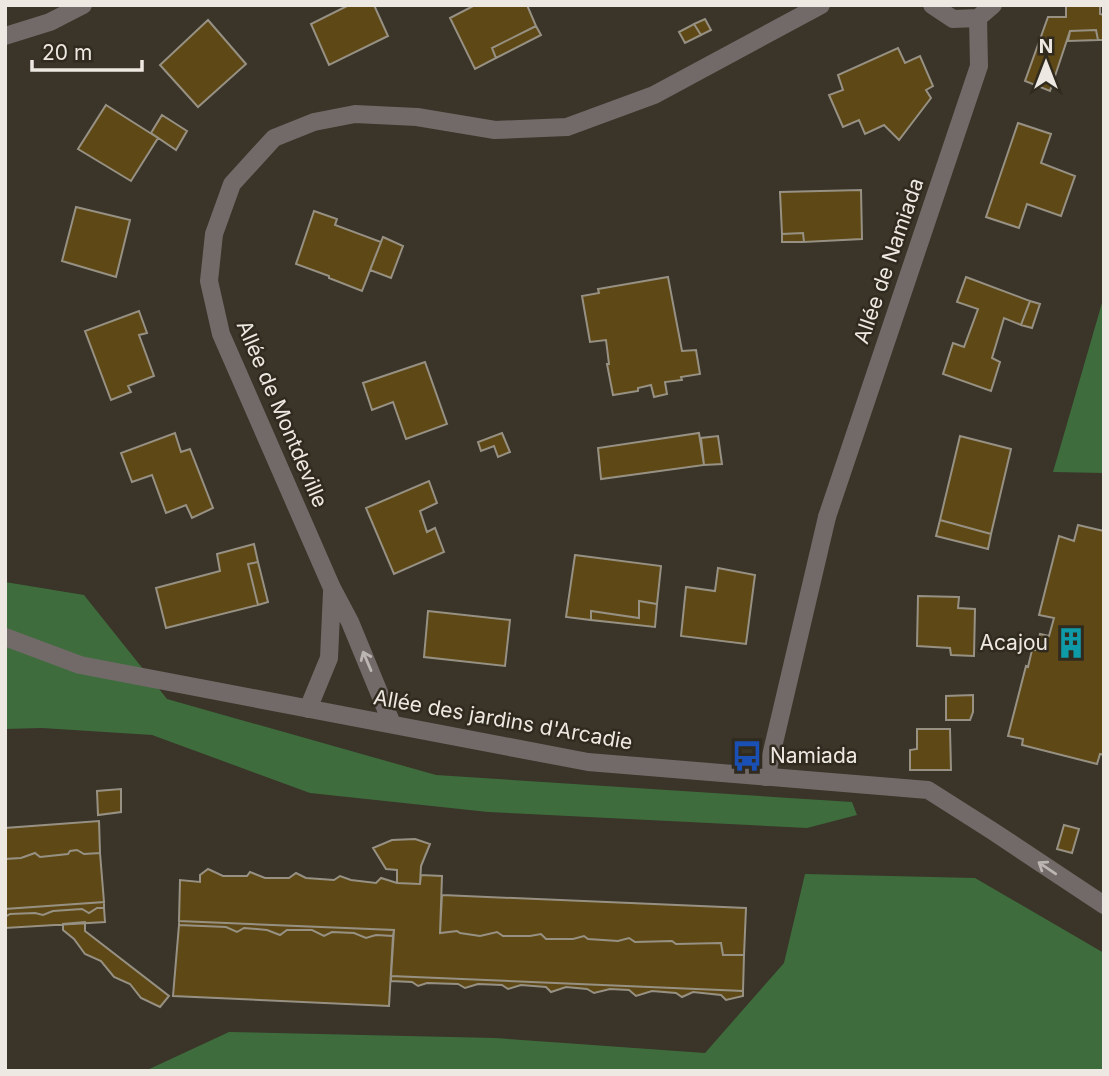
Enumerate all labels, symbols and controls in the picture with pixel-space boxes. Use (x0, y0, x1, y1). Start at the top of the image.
scale bar (32, 28, 142, 72)
north arrow (1011, 28, 1081, 98)
text: N (1039, 35, 1053, 58)
text: 20 m (42, 40, 92, 65)
street label: Allée de Namiada (848, 175, 929, 347)
street label: Allée de Montdeville (232, 317, 333, 511)
building icon: Acajou (1054, 626, 1088, 660)
place label: Acajou (979, 630, 1048, 655)
one-way arrow (360, 651, 373, 672)
street label: Allée des jardins d'Arcadie (372, 684, 635, 755)
bus stop icon: Namiada (730, 739, 764, 773)
place label: Namiada (770, 743, 858, 768)
one-way arrow (1038, 860, 1058, 874)

